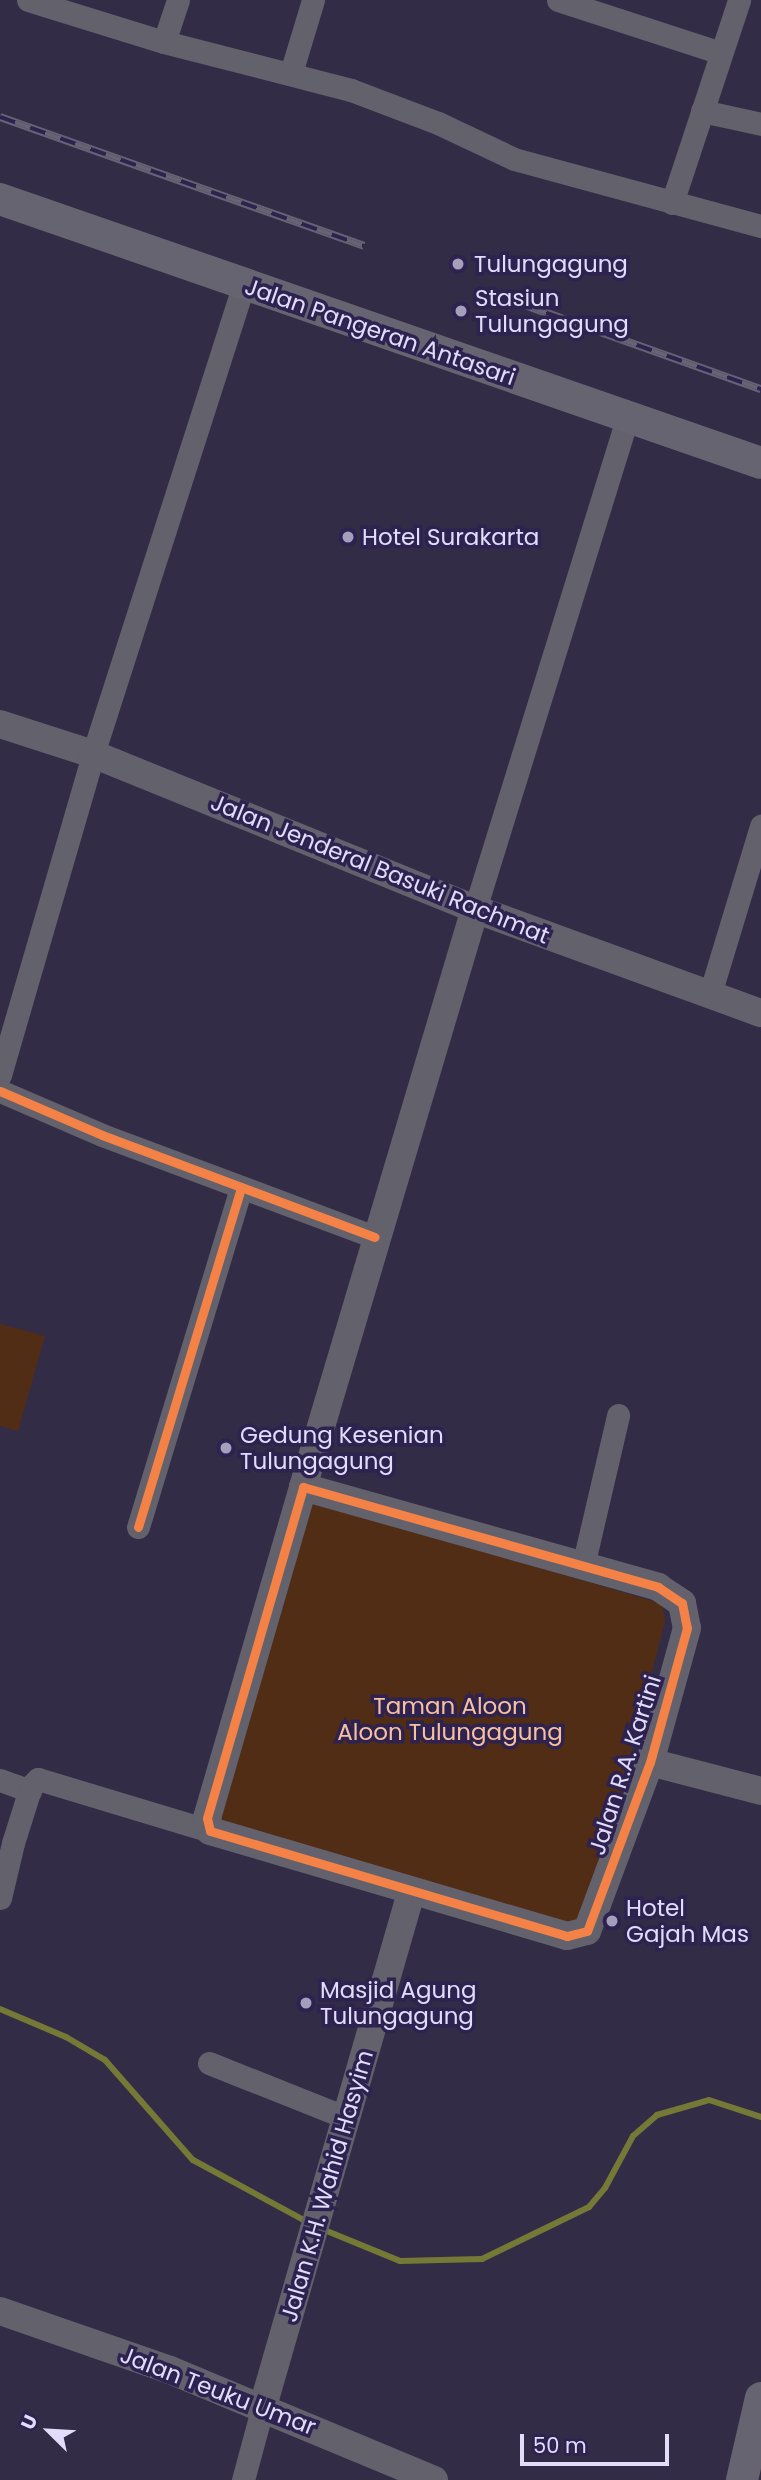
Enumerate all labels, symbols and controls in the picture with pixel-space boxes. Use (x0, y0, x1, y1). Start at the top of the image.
place label: Tulungagung (474, 250, 628, 278)
marker: Tulungagung (448, 254, 468, 274)
street label: Jalan Pangeran Antasari (241, 273, 519, 391)
place label: Stasiun Tulungagung (475, 284, 629, 338)
marker: Stasiun Tulungagung (453, 303, 469, 319)
place label: Hotel Surakarta (362, 523, 539, 551)
marker: Hotel Surakarta (340, 529, 356, 545)
street label: Jalan Jenderal Basuki Rachmat (207, 788, 553, 950)
place label: Gedung Kesenian Tulungagung (240, 1421, 444, 1475)
marker: Gedung Kesenian Tulungagung (218, 1440, 234, 1456)
street label: Jalan R.A. Kartini (583, 1672, 667, 1858)
park label: Taman Aloon Aloon Tulungagung (337, 1692, 563, 1746)
place label: Hotel Gajah Mas (626, 1894, 749, 1948)
marker: Hotel Gajah Mas (604, 1913, 620, 1929)
place label: Masjid Agung Tulungagung (320, 1976, 476, 2030)
marker: Masjid Agung Tulungagung (298, 1995, 314, 2011)
street label: Jalan K.H. Wahid Hasyim (275, 2047, 379, 2325)
street label: Jalan Teuku Umar (116, 2341, 320, 2441)
north arrow (14, 2396, 84, 2466)
text: U (14, 2411, 44, 2434)
scale bar (523, 2420, 672, 2464)
text: 50 m (533, 2431, 587, 2460)

